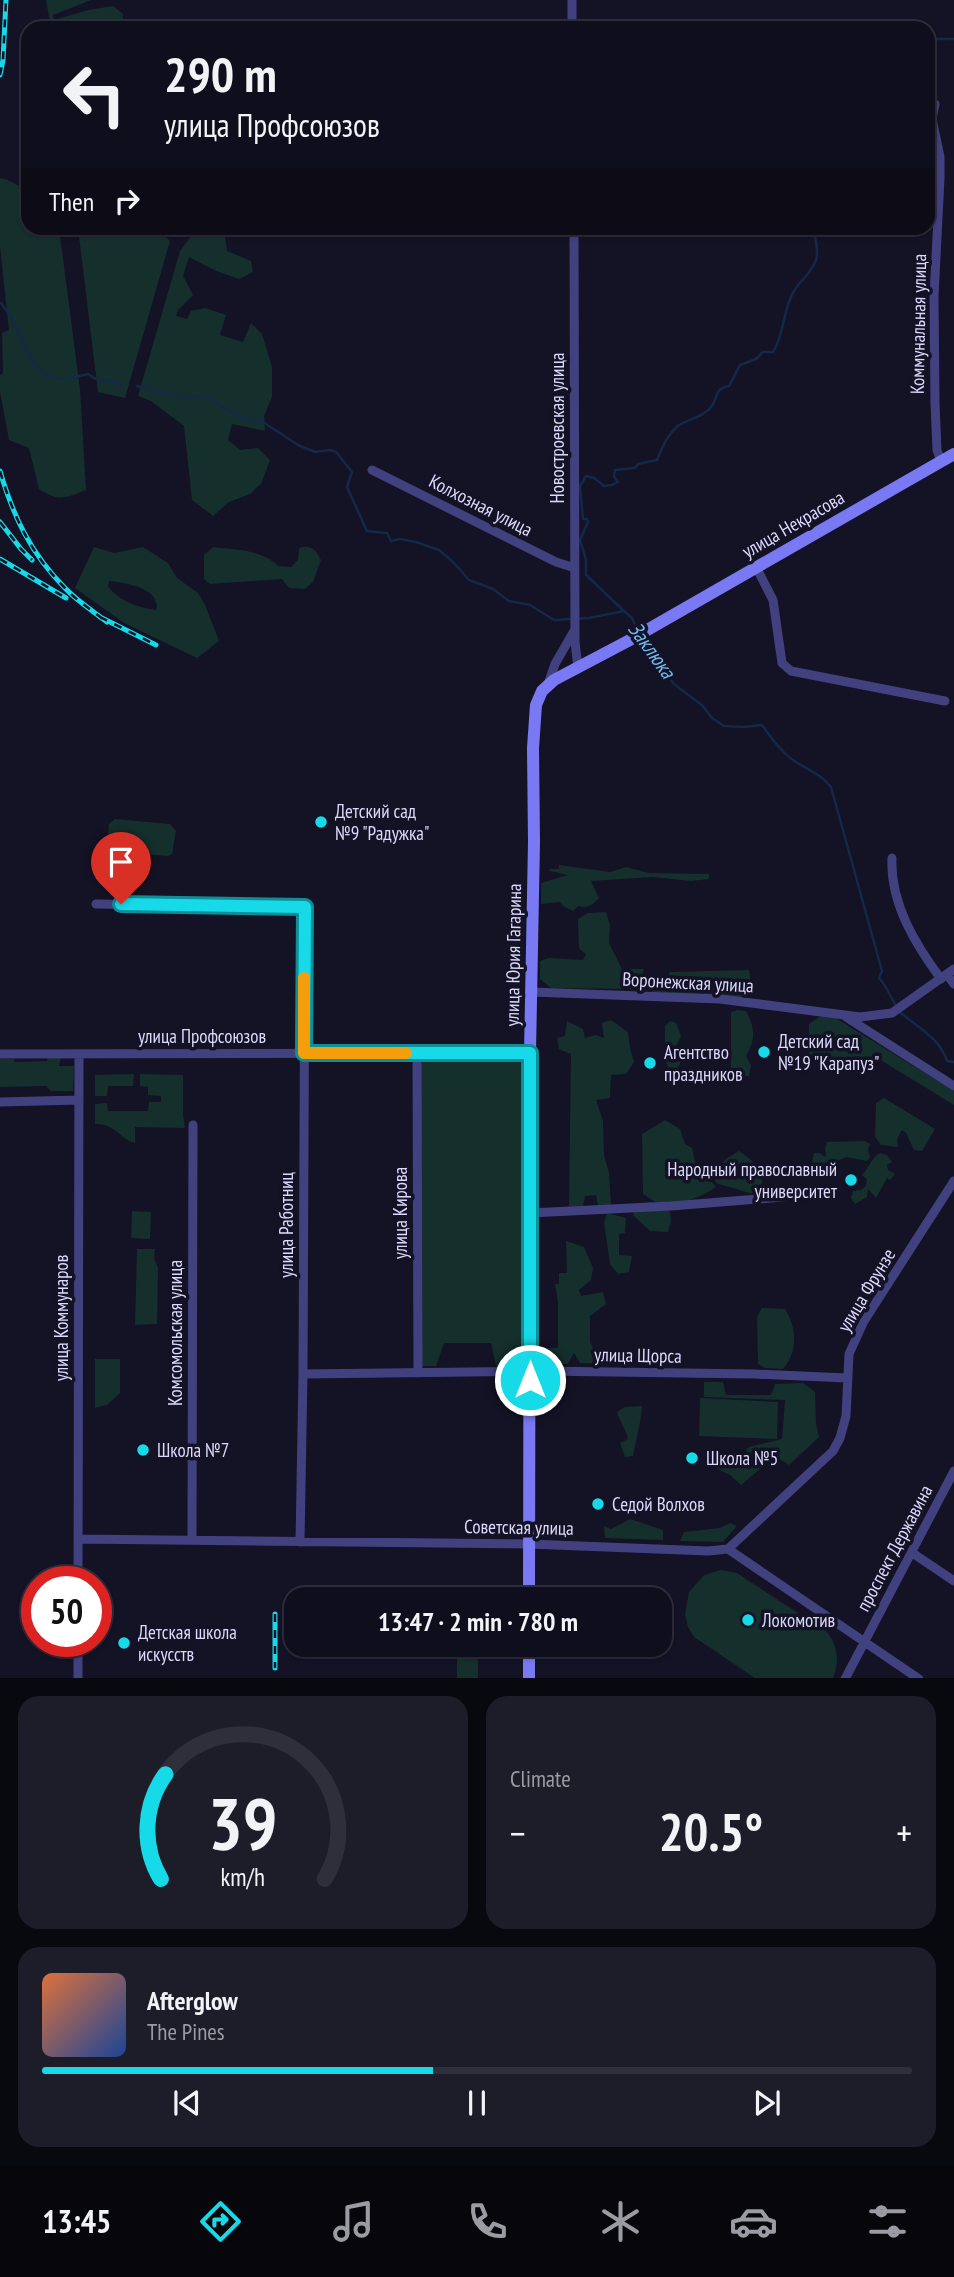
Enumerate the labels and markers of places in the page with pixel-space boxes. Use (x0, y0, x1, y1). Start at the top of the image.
place label: Детский cад №9 "Радужка" (335, 799, 429, 845)
marker: Детский cад №9 "Радужка" (313, 814, 329, 830)
pin (91, 832, 151, 904)
place label: Детский сад №19 "Карапуз" (778, 1029, 879, 1075)
place label: Агентство праздников (664, 1040, 743, 1086)
marker: Детский сад №19 "Карапуз" (756, 1044, 772, 1060)
marker: Агентство праздников (642, 1055, 658, 1071)
place label: Народный православный университет (667, 1157, 838, 1203)
marker: Народный православный университет (843, 1172, 859, 1188)
place label: Школа №7 (157, 1438, 229, 1462)
marker: Школа №7 (135, 1442, 151, 1458)
place label: Школа №5 (706, 1446, 778, 1470)
marker: Школа №5 (684, 1450, 700, 1466)
place label: Седой Волхов (612, 1492, 705, 1516)
marker: Седой Волхов (590, 1496, 606, 1512)
place label: Локомотив (761, 1608, 835, 1632)
marker: Локомотив (740, 1612, 756, 1628)
place label: Детская школа искусств (138, 1620, 237, 1666)
marker: Детская школа искусств (116, 1635, 132, 1651)

